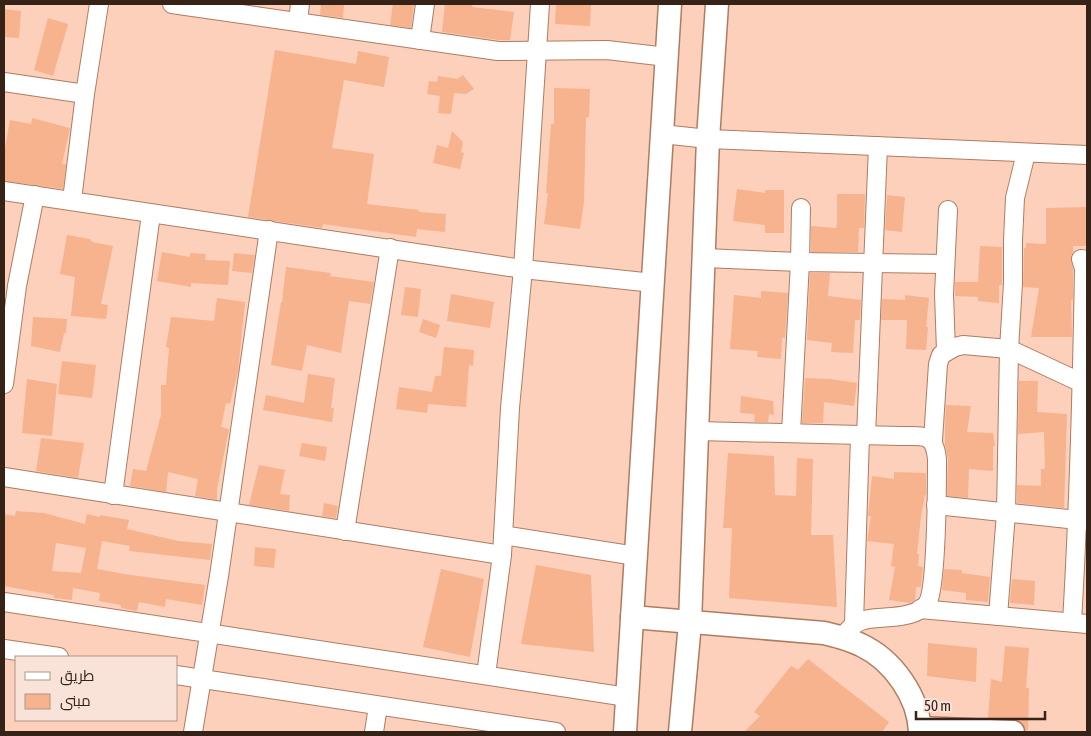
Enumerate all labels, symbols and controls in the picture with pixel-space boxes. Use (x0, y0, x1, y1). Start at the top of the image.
legend (15, 656, 178, 721)
text: طريق (60, 667, 94, 686)
scale bar (916, 688, 1045, 720)
text: مبنى (60, 692, 91, 711)
text: 50 m (924, 697, 951, 714)

